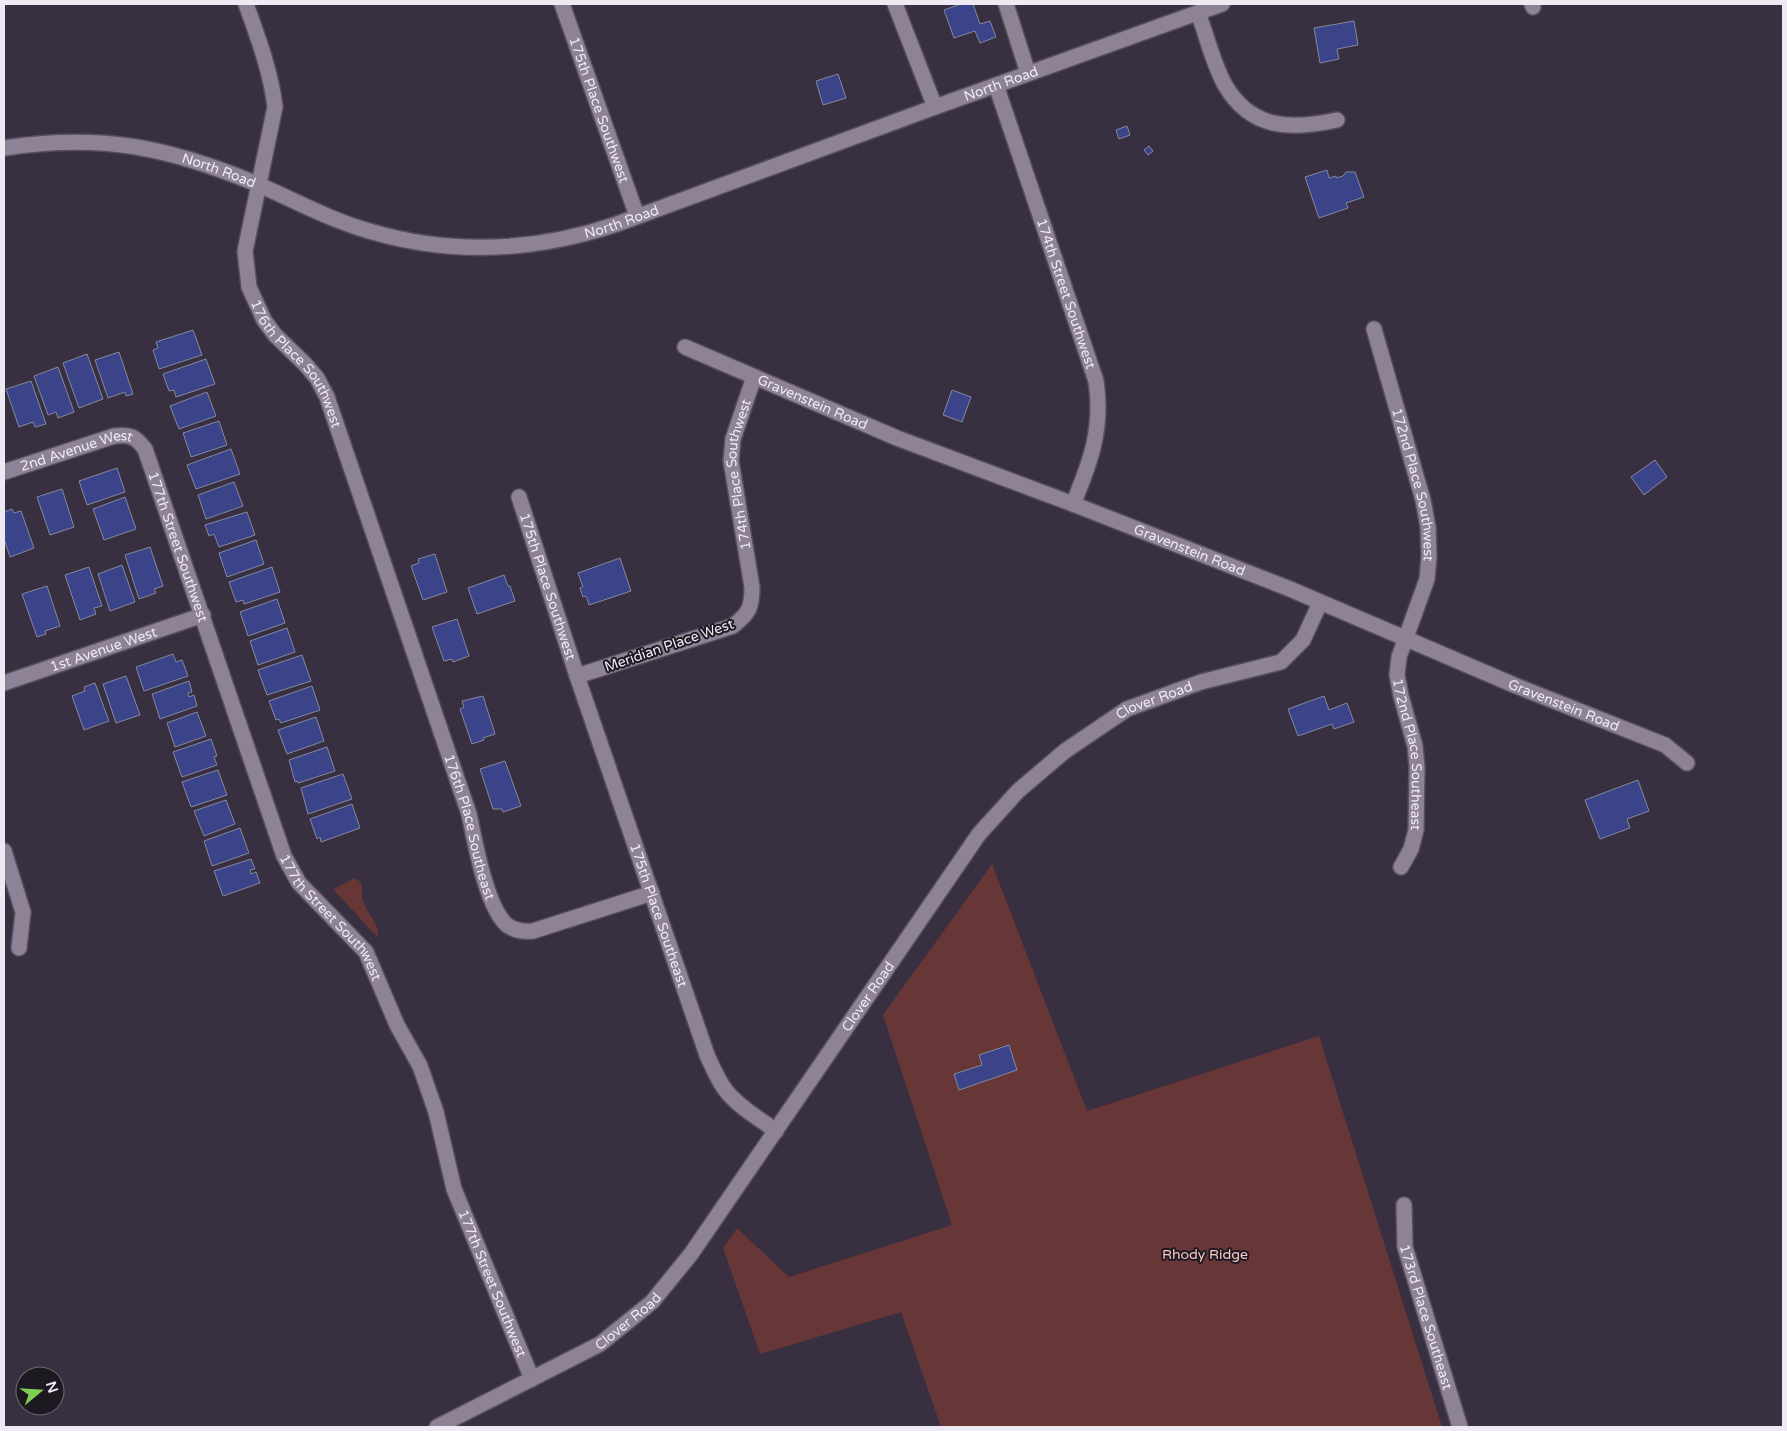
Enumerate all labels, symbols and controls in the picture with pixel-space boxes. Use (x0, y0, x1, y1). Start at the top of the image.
street label: 175th Place Southwest (565, 34, 633, 186)
street label: North Road (962, 63, 1040, 105)
street label: North Road (180, 150, 258, 192)
street label: North Road (582, 201, 661, 242)
street label: 174th Street Southwest (1033, 216, 1099, 372)
street label: 176th Place Southwest (247, 297, 345, 431)
street label: Gravenstein Road (755, 371, 870, 433)
street label: 174th Place Southwest (723, 396, 755, 551)
street label: 172nd Place Southwest (1388, 406, 1437, 563)
street label: 2nd Avenue West (18, 427, 136, 475)
street label: 177th Street Southwest (144, 469, 212, 625)
street label: 175th Place Southwest (516, 511, 580, 663)
street label: Gravenstein Road (1131, 521, 1248, 580)
street label: Meridian Place West (602, 615, 737, 676)
street label: 1st Avenue West (48, 623, 160, 676)
street label: Gravenstein Road (1505, 675, 1622, 735)
street label: 172nd Place Southeast (1389, 677, 1425, 831)
street label: Clover Road (1113, 678, 1195, 723)
street label: 176th Place Southeast (440, 752, 499, 903)
street label: 175th Place Southeast (626, 841, 691, 990)
street label: 177th Street Southwest (276, 851, 385, 984)
street label: Clover Road (838, 958, 898, 1035)
street label: 177th Street Southwest (454, 1207, 530, 1360)
street label: 173rd Place Southeast (1396, 1242, 1456, 1392)
park label: Rhody Ridge (1162, 1246, 1248, 1263)
street label: Clover Road (591, 1289, 665, 1354)
north arrow (15, 1366, 65, 1416)
text: N (42, 1379, 62, 1395)

